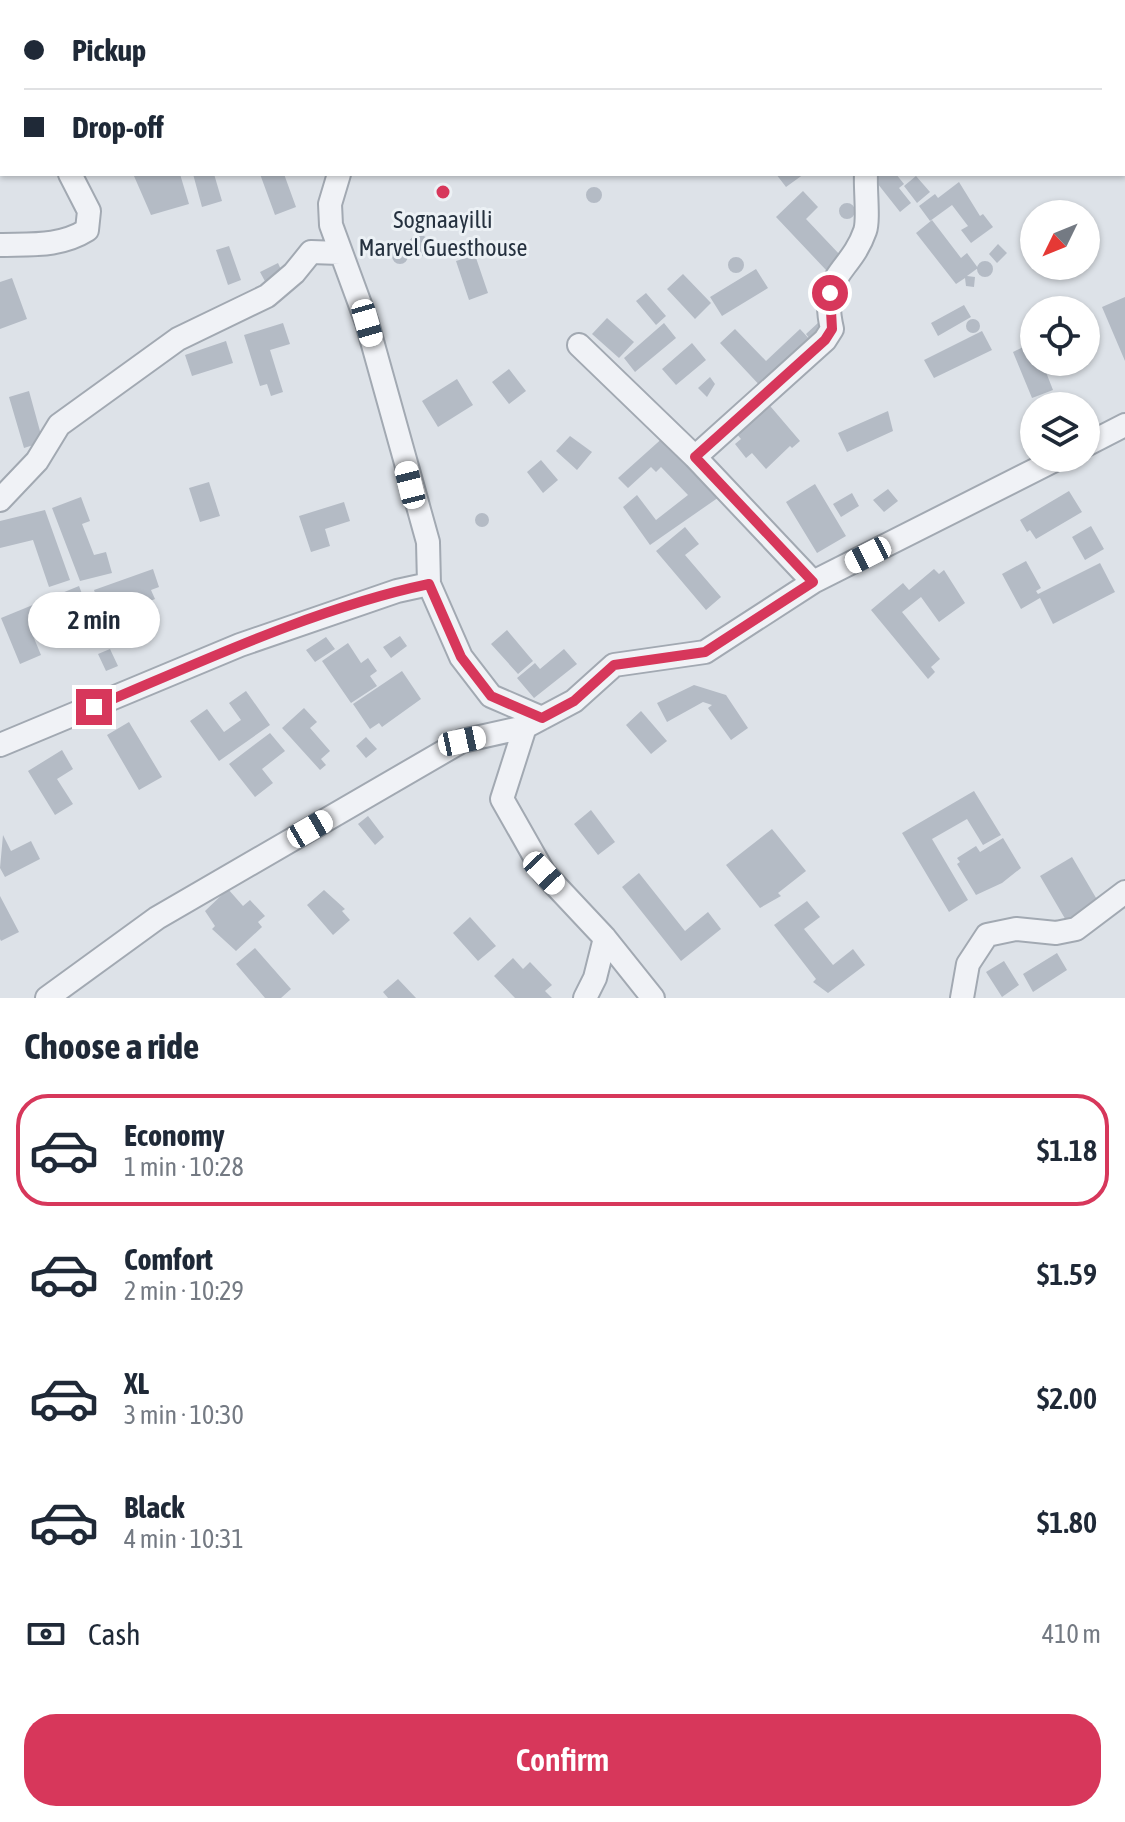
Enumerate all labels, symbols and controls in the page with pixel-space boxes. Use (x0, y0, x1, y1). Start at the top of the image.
text: Pickup (72, 33, 146, 67)
text: Drop-off (72, 110, 164, 144)
marker: Sognaayilli Marvel Guesthouse (434, 183, 452, 201)
north arrow (1020, 200, 1100, 280)
map controls (1020, 200, 1100, 472)
place label: Sognaayilli Marvel Guesthouse (359, 206, 527, 261)
route start (812, 275, 848, 311)
button: locate (1020, 296, 1100, 376)
car (349, 297, 385, 349)
button: layers (1020, 392, 1100, 472)
car (393, 459, 427, 511)
car (841, 533, 895, 577)
callout: 2 min (28, 591, 160, 647)
text: 2 min (67, 605, 121, 635)
route end (76, 689, 112, 725)
car (436, 724, 488, 758)
car (283, 807, 337, 851)
car (519, 847, 569, 899)
text: Choose a ride (24, 1025, 199, 1067)
icon: car (28, 1114, 100, 1186)
text: Economy (124, 1118, 225, 1152)
text: $1.18 (1037, 1133, 1097, 1167)
text: 1 min · 10:28 (124, 1152, 244, 1182)
icon: car (28, 1238, 100, 1310)
text: Comfort (124, 1242, 213, 1276)
text: $1.59 (1037, 1257, 1097, 1291)
text: 2 min · 10:29 (124, 1276, 244, 1306)
icon: car (28, 1362, 100, 1434)
text: XL (124, 1366, 149, 1400)
text: $2.00 (1037, 1381, 1097, 1415)
text: 3 min · 10:30 (124, 1400, 244, 1430)
icon: car (28, 1486, 100, 1558)
text: Black (124, 1490, 184, 1524)
text: $1.80 (1037, 1505, 1097, 1539)
text: 4 min · 10:31 (124, 1524, 244, 1554)
icon: cash (24, 1612, 68, 1656)
text: Cash (88, 1617, 141, 1651)
text: 410 m (1042, 1619, 1101, 1649)
button: Confirm (24, 1714, 1101, 1806)

